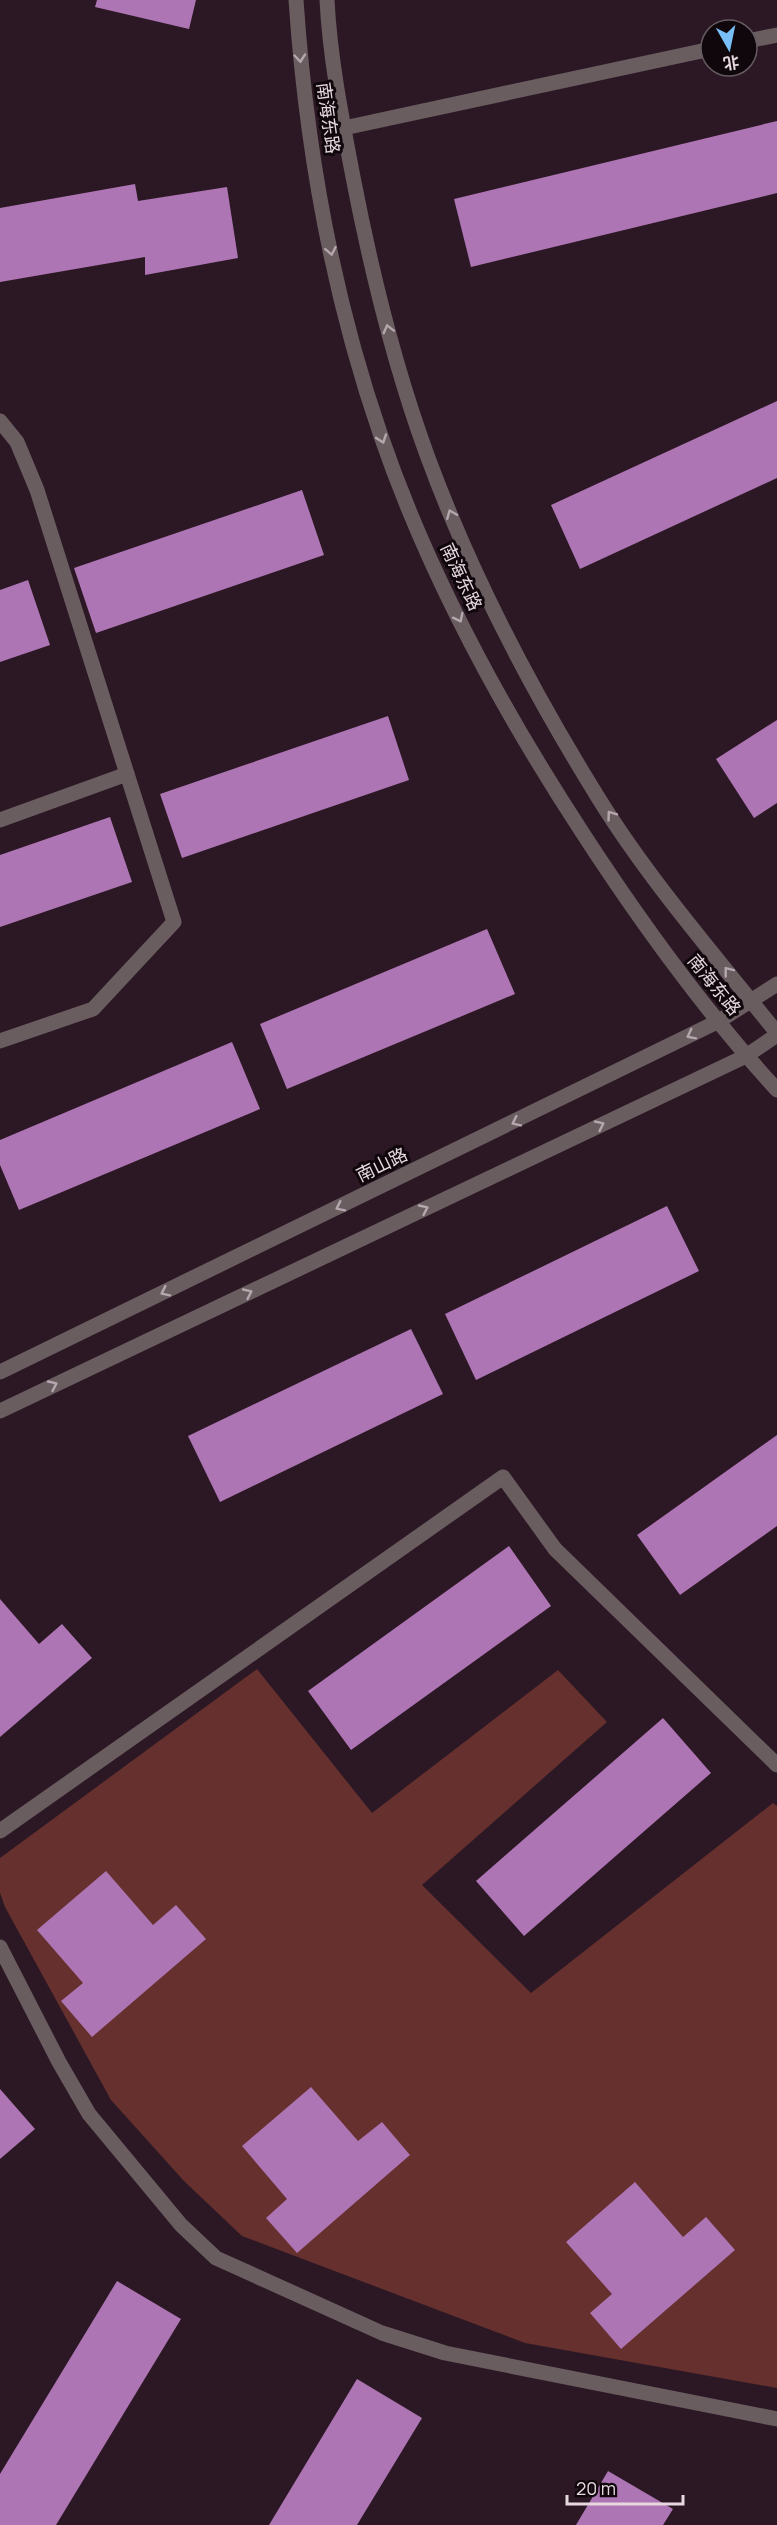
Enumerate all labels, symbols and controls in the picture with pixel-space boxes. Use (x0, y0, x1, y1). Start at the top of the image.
north arrow (699, 18, 759, 78)
text: 北 (722, 51, 741, 75)
one-way arrow (293, 54, 306, 63)
street label: 南海东路 (312, 81, 346, 155)
one-way arrow (324, 245, 337, 255)
one-way arrow (383, 324, 396, 334)
one-way arrow (374, 433, 387, 444)
one-way arrow (446, 509, 458, 520)
street label: 南海东路 (436, 539, 488, 614)
one-way arrow (451, 612, 463, 623)
one-way arrow (607, 811, 618, 822)
street label: 南海东路 (683, 949, 747, 1020)
one-way arrow (724, 967, 735, 978)
one-way arrow (686, 1028, 697, 1040)
one-way arrow (511, 1114, 522, 1126)
one-way arrow (594, 1121, 605, 1133)
street label: 南山路 (352, 1141, 411, 1187)
one-way arrow (336, 1199, 347, 1211)
one-way arrow (418, 1204, 429, 1216)
one-way arrow (160, 1284, 171, 1296)
one-way arrow (241, 1288, 252, 1300)
one-way arrow (46, 1381, 57, 1393)
scale bar (567, 2468, 682, 2506)
text: 20 m (576, 2476, 616, 2500)

